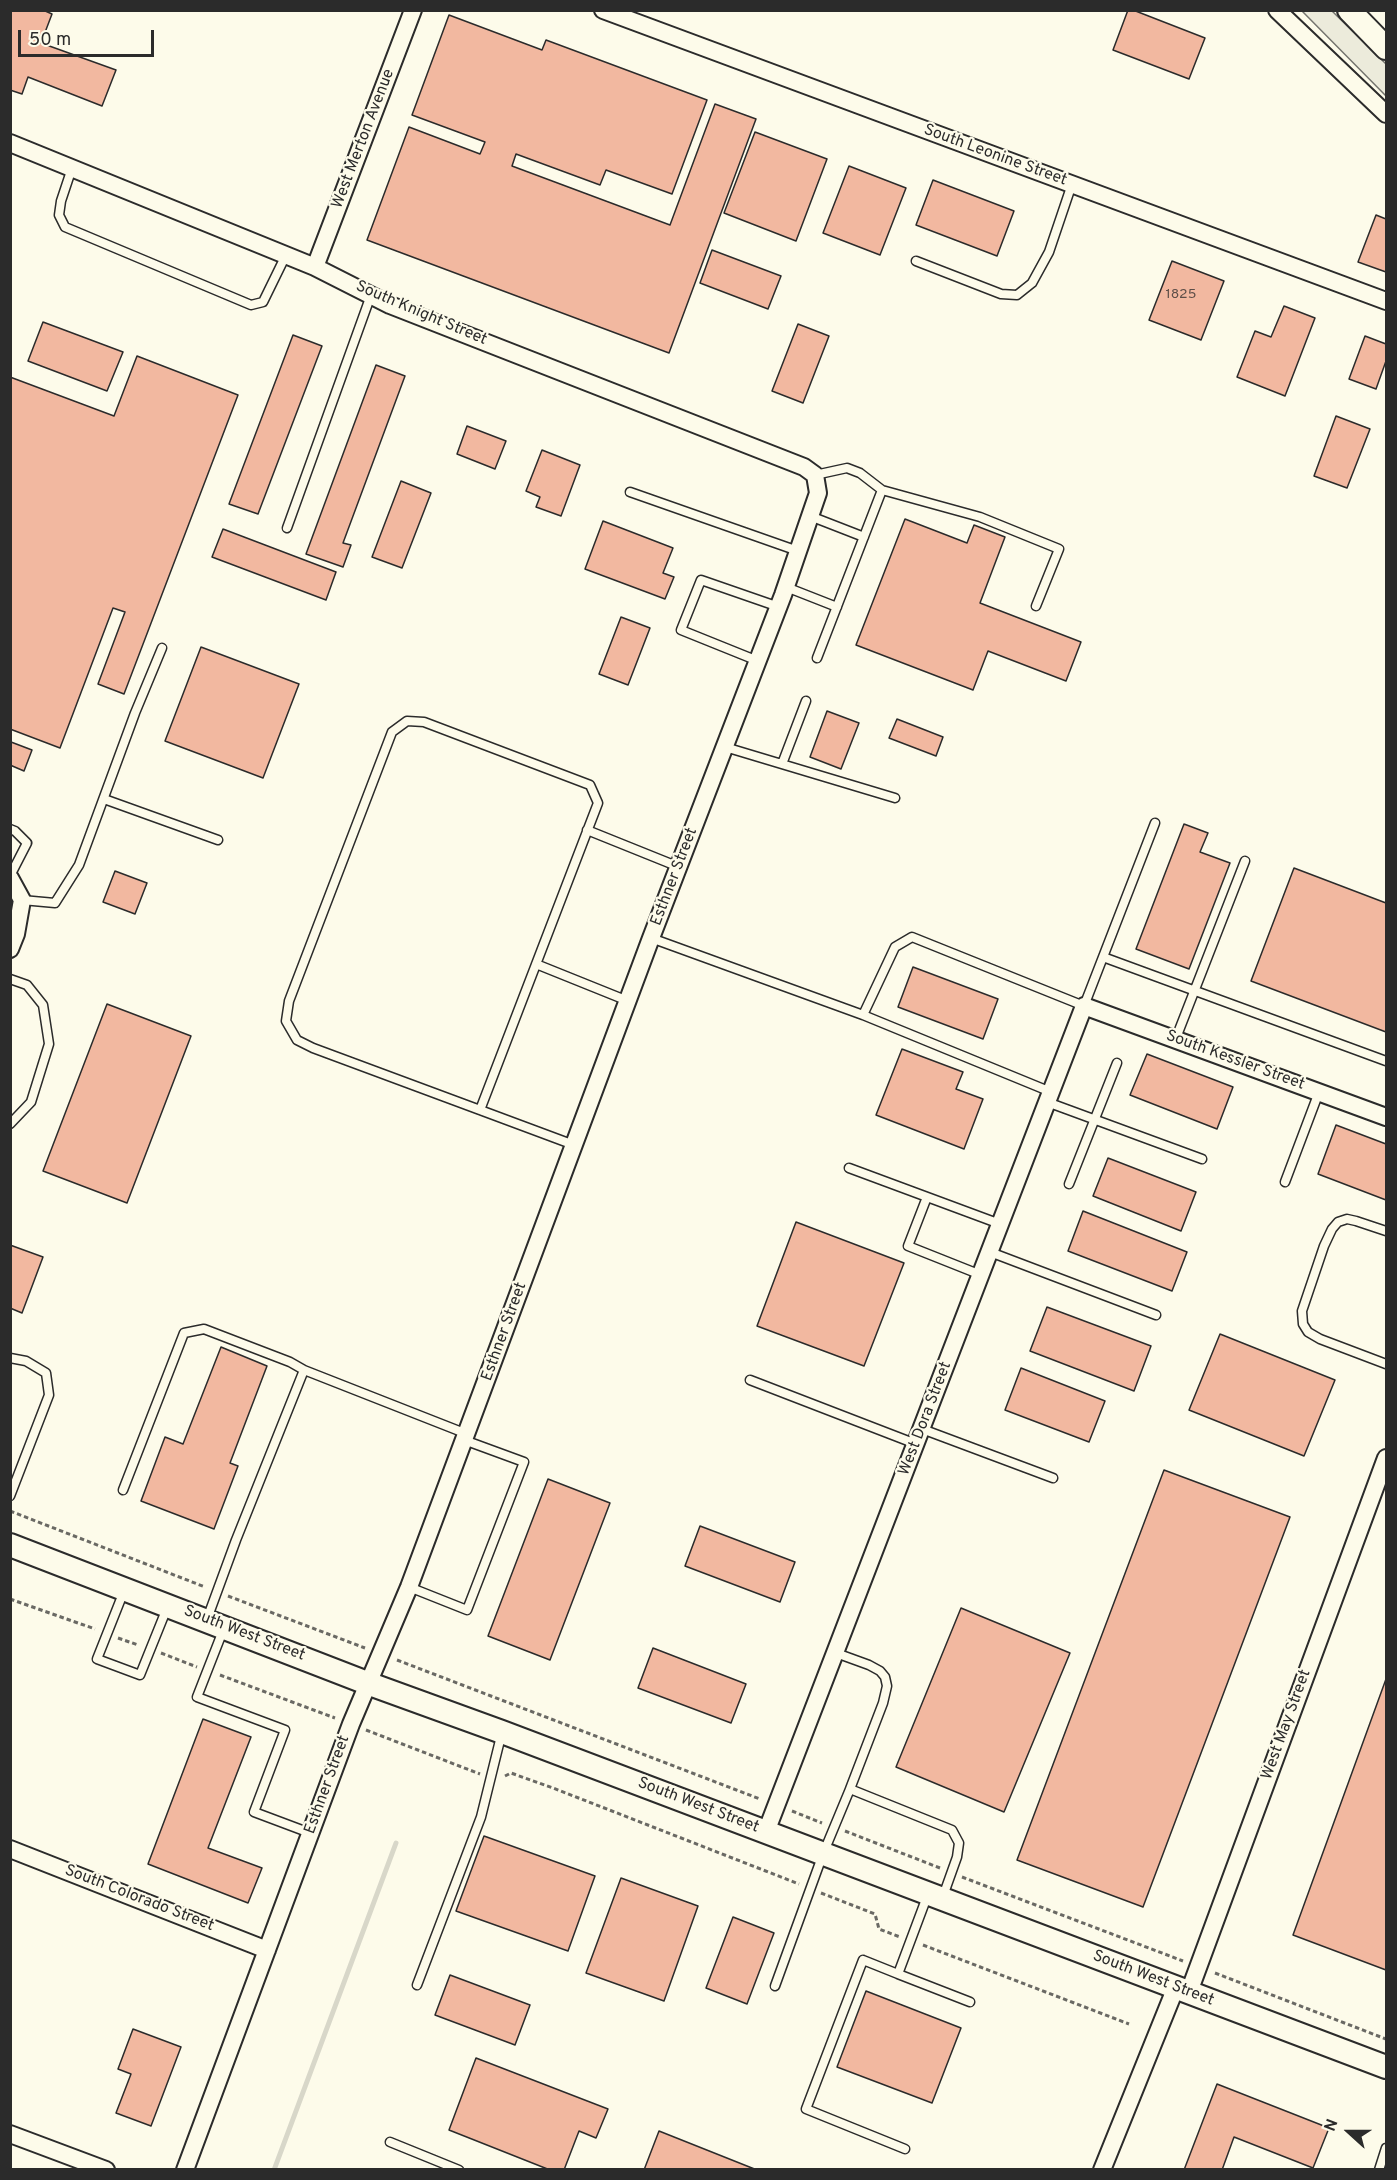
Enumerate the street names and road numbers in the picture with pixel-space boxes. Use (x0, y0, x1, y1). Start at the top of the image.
street label: West Merton Avenue (329, 67, 399, 211)
street label: South Leonine Street (921, 121, 1069, 191)
street label: South Knight Street (352, 278, 490, 350)
street label: Esthner Street (647, 825, 703, 929)
street label: South Kessler Street (1163, 1027, 1307, 1095)
street label: Esthner Street (478, 1280, 532, 1384)
street label: West Dora Street (895, 1359, 957, 1479)
street label: South West Street (181, 1602, 307, 1666)
street label: West May Street (1258, 1667, 1316, 1783)
street label: Esthner Street (301, 1733, 355, 1837)
street label: South West Street (635, 1774, 761, 1838)
street label: South Colorado Street (62, 1862, 216, 1936)
street label: South West Street (1090, 1947, 1216, 2011)

